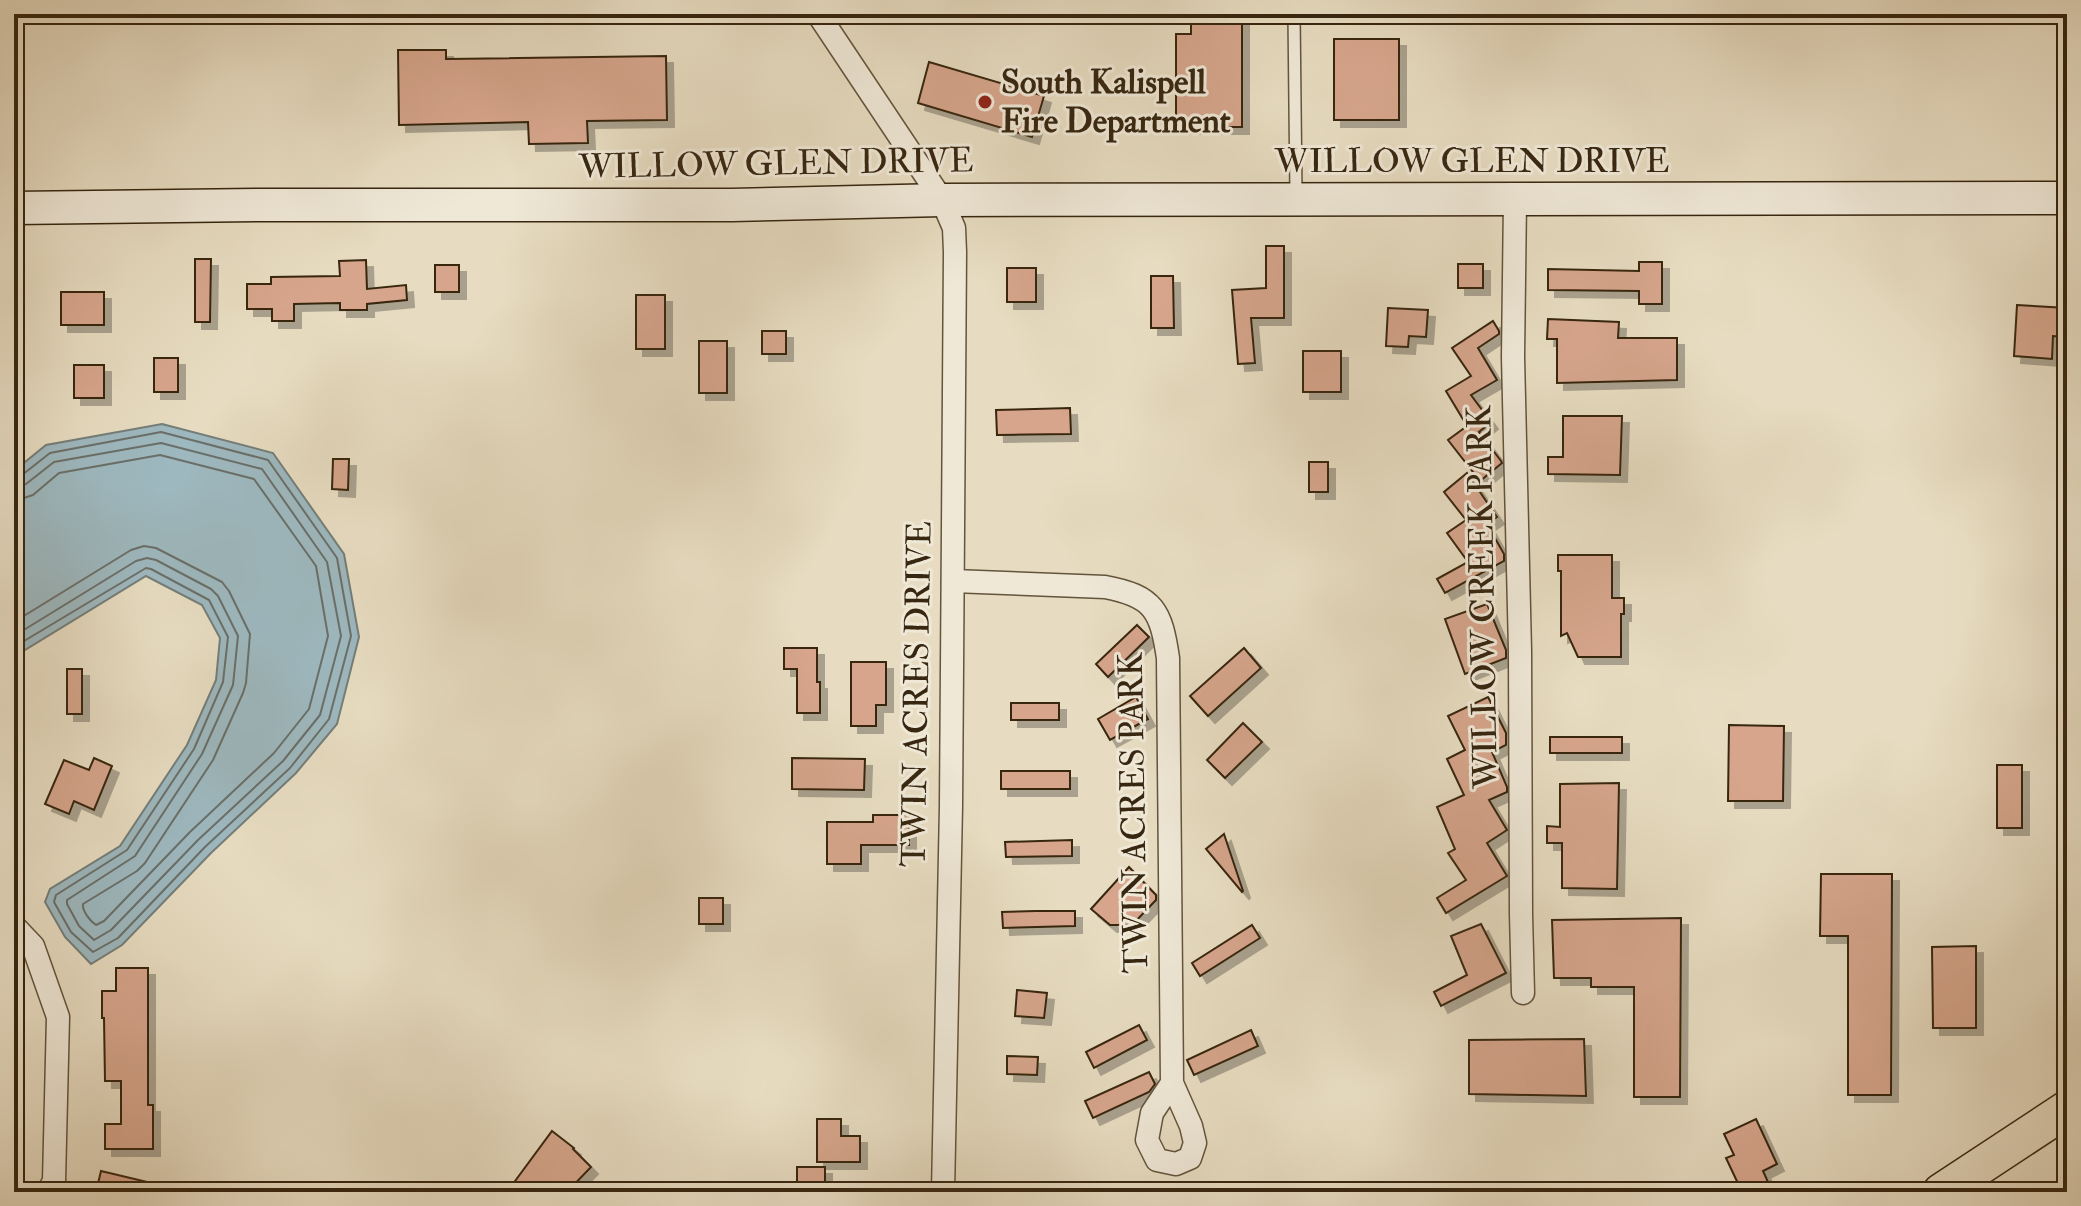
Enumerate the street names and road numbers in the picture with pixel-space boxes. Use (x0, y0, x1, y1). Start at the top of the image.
street label: WILLOW GLEN DRIVE (577, 139, 974, 189)
street label: WILLOW GLEN DRIVE (1273, 140, 1670, 183)
street label: WILLOW CREEK PARK (1458, 404, 1508, 790)
street label: TWIN ACRES DRIVE (892, 520, 942, 868)
street label: TWIN ACRES PARK (1110, 651, 1158, 974)

